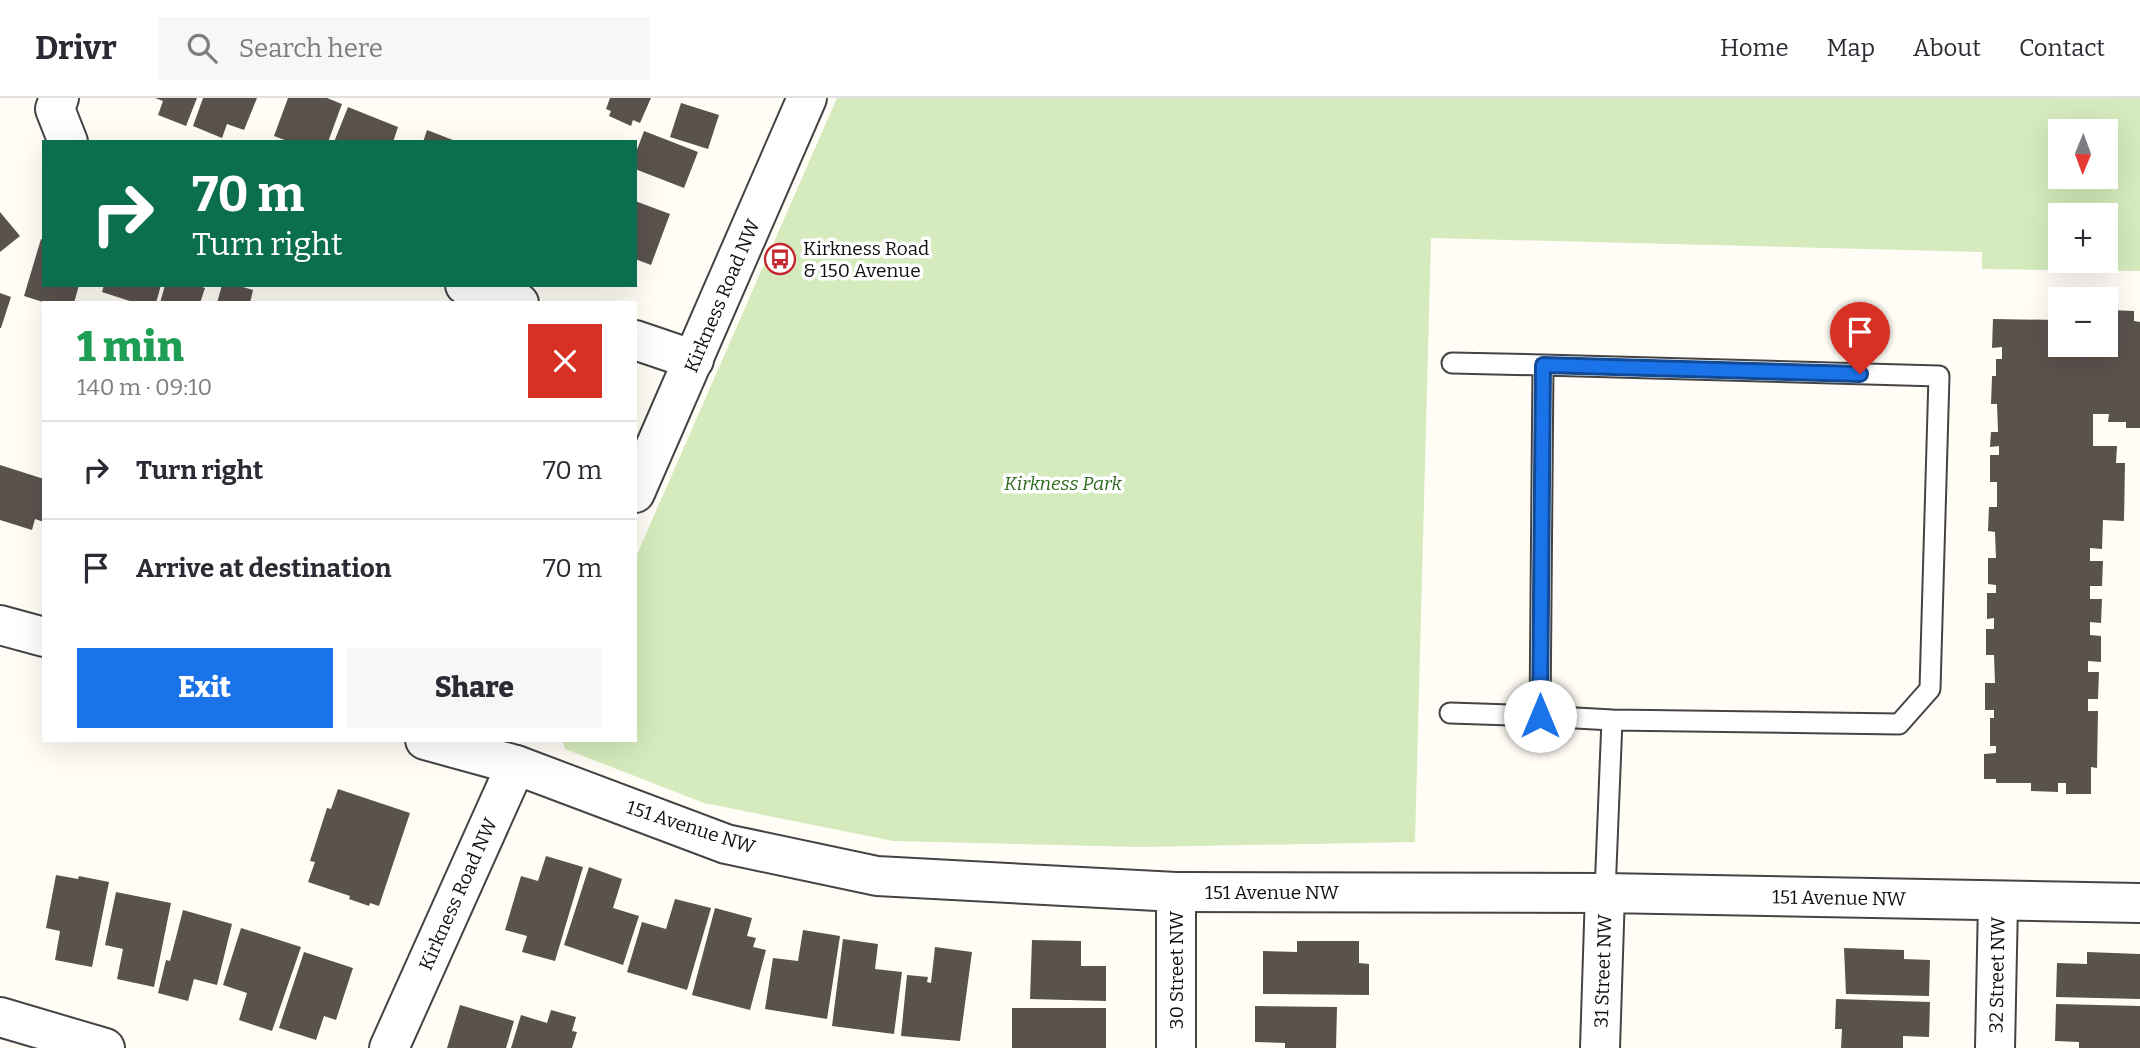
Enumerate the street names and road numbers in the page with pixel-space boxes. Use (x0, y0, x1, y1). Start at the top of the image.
street label: Kirkness Road NW (679, 215, 765, 376)
street label: 151 Avenue NW (624, 795, 759, 859)
street label: Kirkness Road NW (414, 814, 502, 974)
street label: 151 Avenue NW (1205, 881, 1339, 904)
street label: 151 Avenue NW (1772, 885, 1907, 911)
street label: 30 Street NW (1165, 910, 1188, 1029)
street label: 31 Street NW (1590, 913, 1616, 1028)
street label: 32 Street NW (1984, 916, 2010, 1033)

